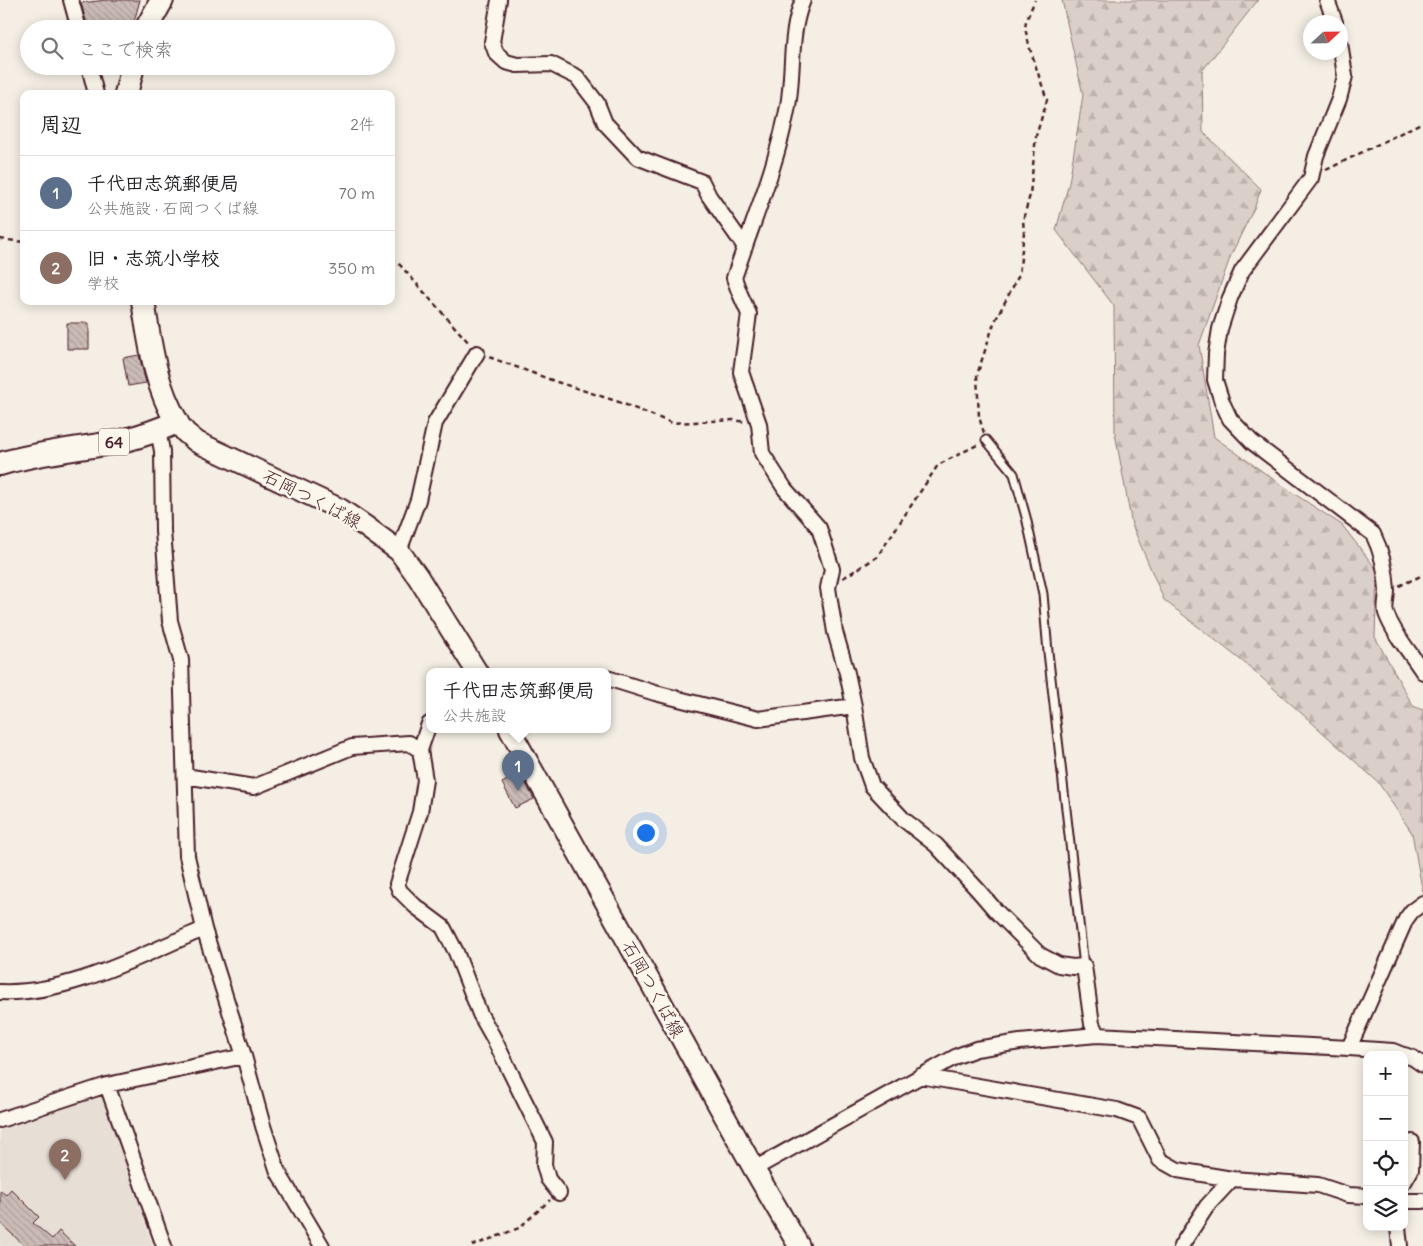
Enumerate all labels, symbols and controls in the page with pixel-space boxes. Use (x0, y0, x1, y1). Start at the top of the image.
north arrow (1303, 15, 1348, 60)
search box (20, 20, 395, 75)
icon: search (38, 34, 66, 62)
text: ここで検索 (78, 37, 173, 61)
text: 周辺 (40, 111, 82, 138)
text: 2件 (350, 114, 375, 134)
text: 千代田志筑郵便局 (87, 171, 239, 195)
text: 1 (53, 183, 59, 203)
text: 70 m (339, 183, 375, 203)
text: 公共施設 · 石岡つくば線 (87, 198, 258, 218)
text: 旧・志筑小学校 (87, 246, 220, 270)
text: 2 (52, 258, 60, 278)
text: 350 m (328, 258, 375, 278)
text: 学校 (87, 273, 119, 293)
road number: 64 (99, 428, 129, 456)
street label: 石岡つくば線 (259, 464, 366, 533)
popup (426, 668, 611, 733)
text: 千代田志筑郵便局 (442, 678, 595, 702)
text: 公共施設 (442, 705, 507, 725)
pin: 1 (502, 750, 534, 791)
your location (633, 820, 659, 846)
street label: 石岡つくば線 (617, 936, 690, 1042)
map controls (1363, 1051, 1408, 1231)
button: + (1363, 1051, 1408, 1096)
button: − (1363, 1096, 1408, 1141)
pin: 2 (49, 1139, 81, 1180)
button: locate (1363, 1141, 1408, 1186)
button: layers (1363, 1186, 1408, 1231)

